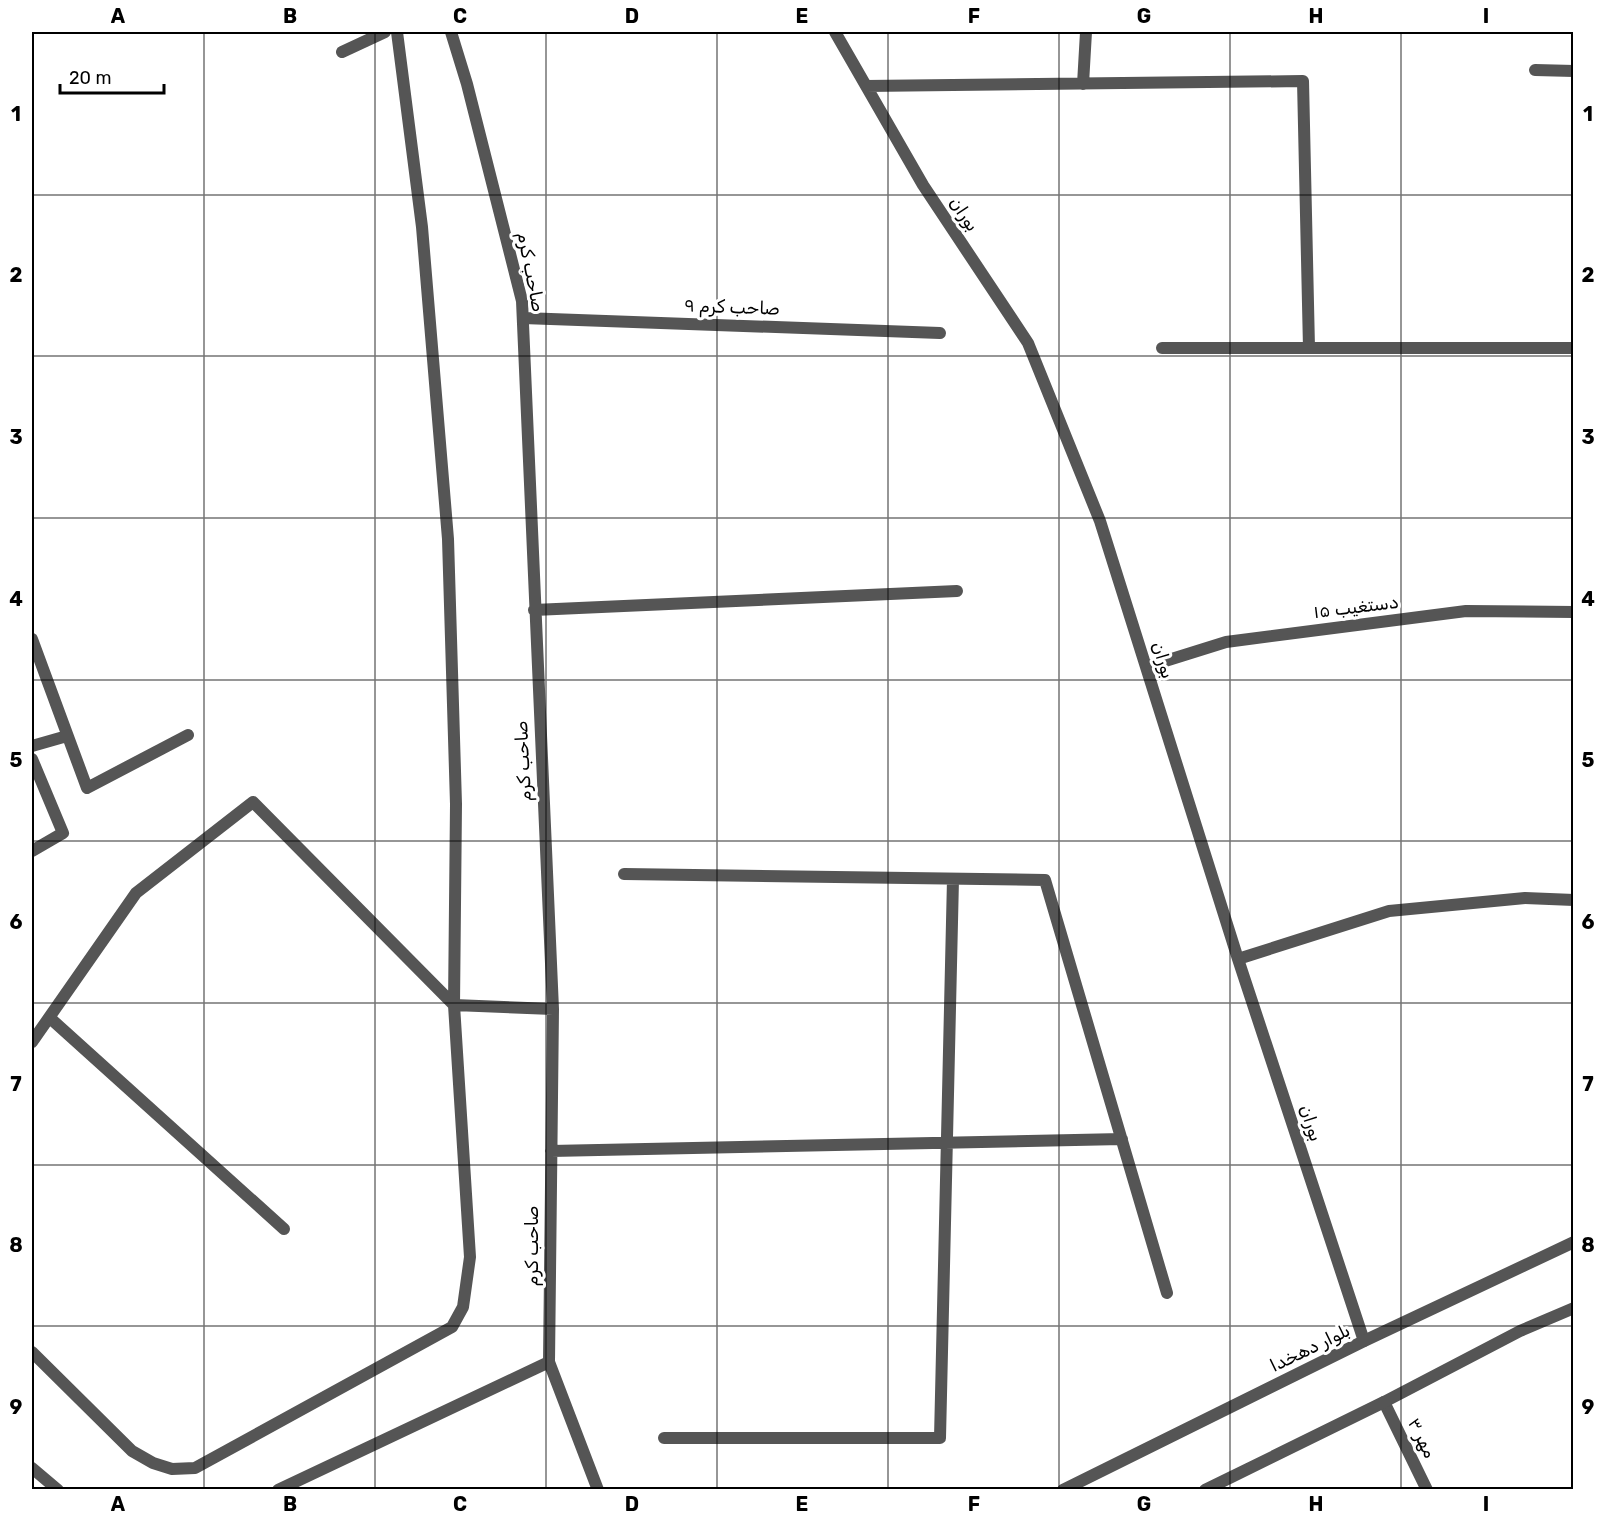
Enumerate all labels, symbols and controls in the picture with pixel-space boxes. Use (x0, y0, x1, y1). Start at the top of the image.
text: A (111, 4, 126, 28)
text: B (283, 4, 297, 28)
text: C (453, 4, 467, 28)
text: D (625, 4, 639, 28)
text: E (796, 4, 808, 28)
text: F (968, 4, 980, 28)
text: G (1137, 4, 1151, 28)
text: H (1309, 4, 1323, 28)
text: I (1483, 4, 1489, 28)
scale bar (60, 57, 164, 95)
text: 20 m (69, 67, 111, 89)
text: 1 (11, 102, 21, 126)
text: 1 (1583, 102, 1593, 126)
street label: بوران (944, 192, 984, 236)
street label: صاحب کرم (513, 230, 549, 314)
text: 2 (10, 263, 23, 287)
text: 2 (1582, 263, 1595, 287)
street label: صاحب کرم ۹ (684, 294, 780, 320)
text: 3 (9, 425, 23, 449)
text: 3 (1581, 425, 1595, 449)
text: 4 (9, 587, 23, 611)
text: 4 (1581, 587, 1595, 611)
street label: دستغیب ۱۵ (1312, 591, 1400, 623)
street label: بوران (1147, 639, 1179, 681)
street label: صاحب کرم (510, 720, 536, 802)
text: 5 (10, 748, 23, 772)
text: 5 (1582, 748, 1595, 772)
text: 6 (9, 910, 23, 934)
text: 6 (1581, 910, 1595, 934)
text: 7 (10, 1072, 22, 1096)
text: 7 (1582, 1072, 1594, 1096)
street label: بوران (1295, 1102, 1327, 1144)
street label: صاحب کرم (521, 1206, 543, 1286)
text: 8 (9, 1233, 23, 1257)
text: 8 (1581, 1233, 1595, 1257)
street label: بلوار دهخدا (1266, 1319, 1354, 1377)
text: 9 (10, 1395, 23, 1419)
text: 9 (1582, 1395, 1595, 1419)
street label: مهر ۳ (1403, 1414, 1441, 1462)
text: A (111, 1492, 126, 1516)
text: B (283, 1492, 297, 1516)
text: C (453, 1492, 467, 1516)
text: D (625, 1492, 639, 1516)
text: E (796, 1492, 808, 1516)
text: F (968, 1492, 980, 1516)
text: G (1137, 1492, 1151, 1516)
text: H (1309, 1492, 1323, 1516)
text: I (1483, 1492, 1489, 1516)

